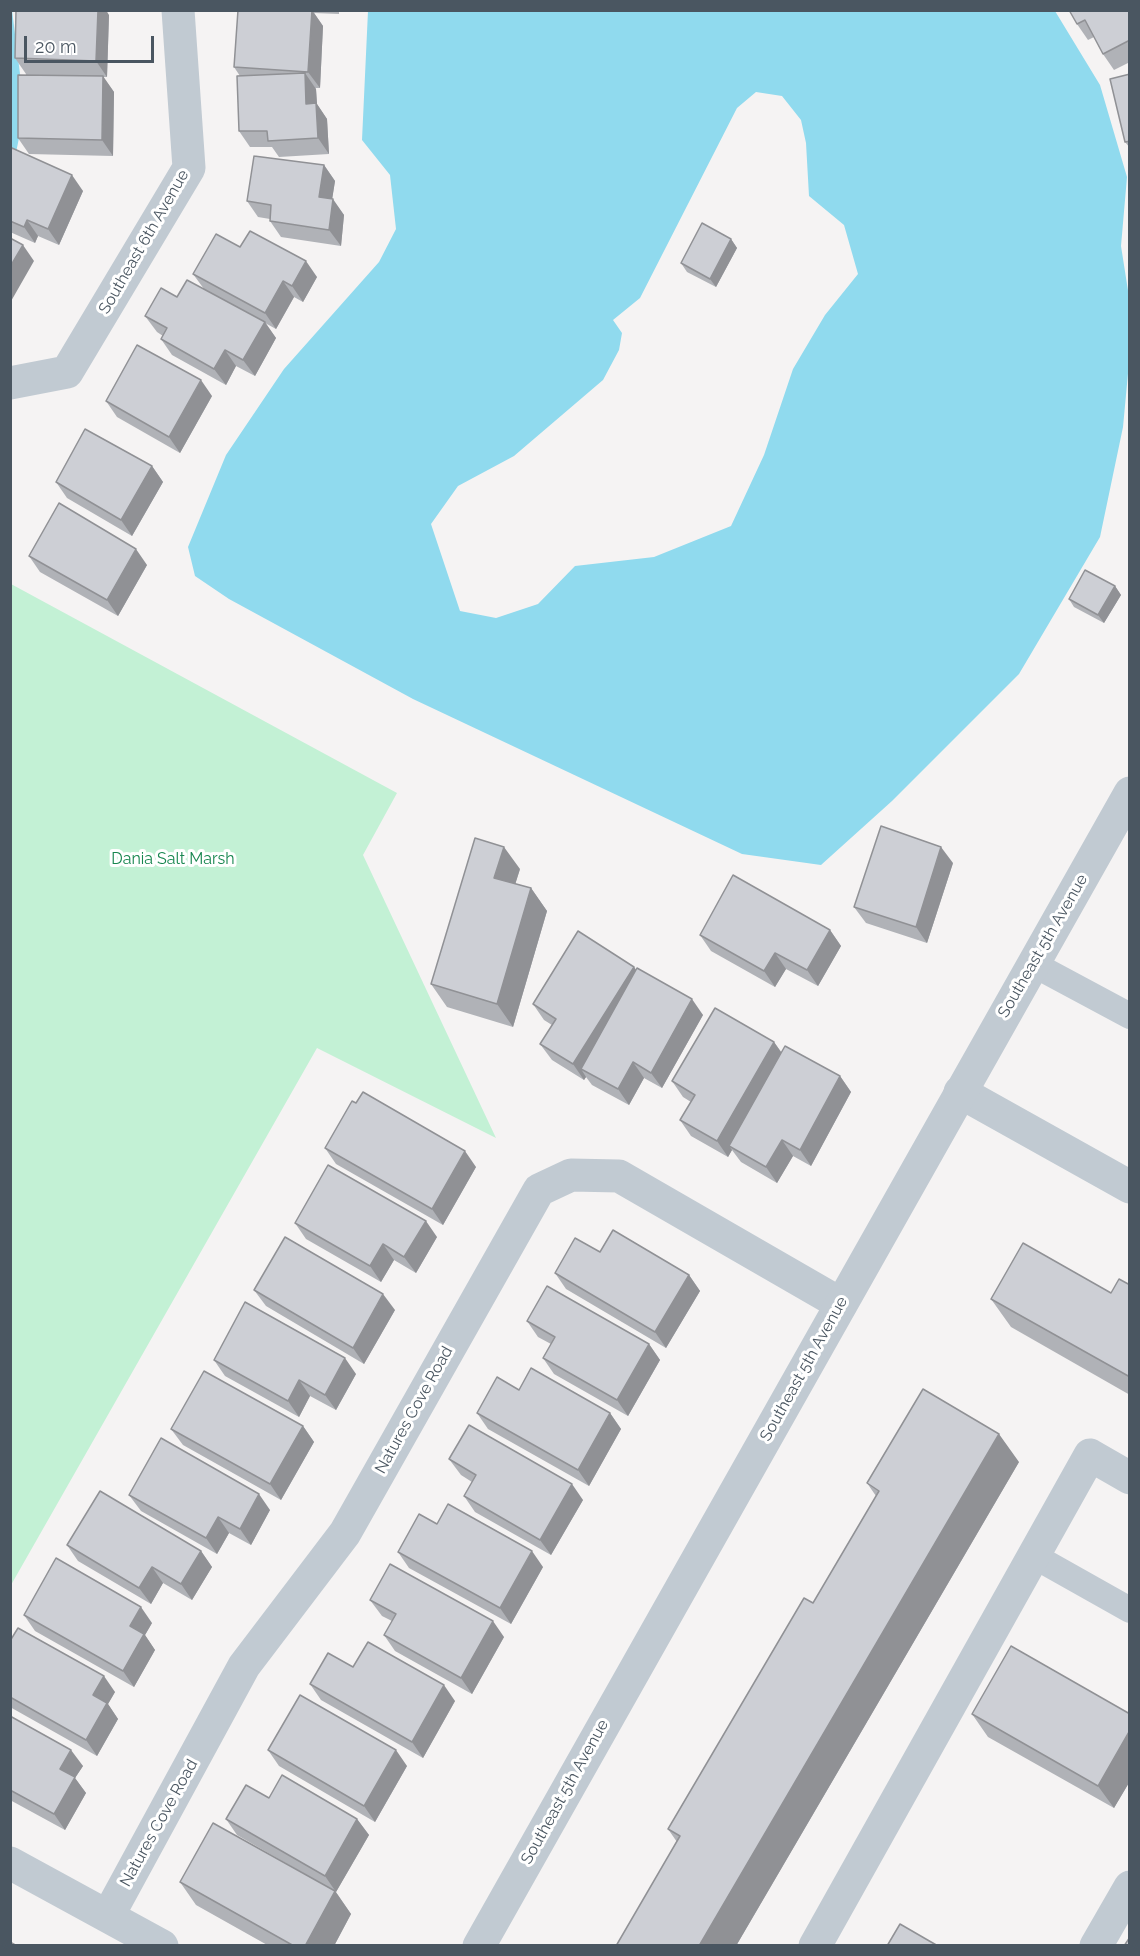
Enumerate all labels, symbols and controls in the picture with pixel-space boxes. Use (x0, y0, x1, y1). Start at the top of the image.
scale bar (27, 24, 158, 62)
text: 20 m (35, 36, 77, 57)
street label: Southeast 6th Avenue (95, 167, 193, 317)
park label: Dania Salt Marsh (111, 849, 235, 869)
street label: Southeast 5th Avenue (994, 871, 1092, 1021)
street label: Southeast 5th Avenue (756, 1293, 852, 1445)
street label: Natures Cove Road (371, 1343, 457, 1477)
street label: Southeast 5th Avenue (517, 1716, 613, 1868)
street label: Natures Cove Road (116, 1756, 202, 1890)

